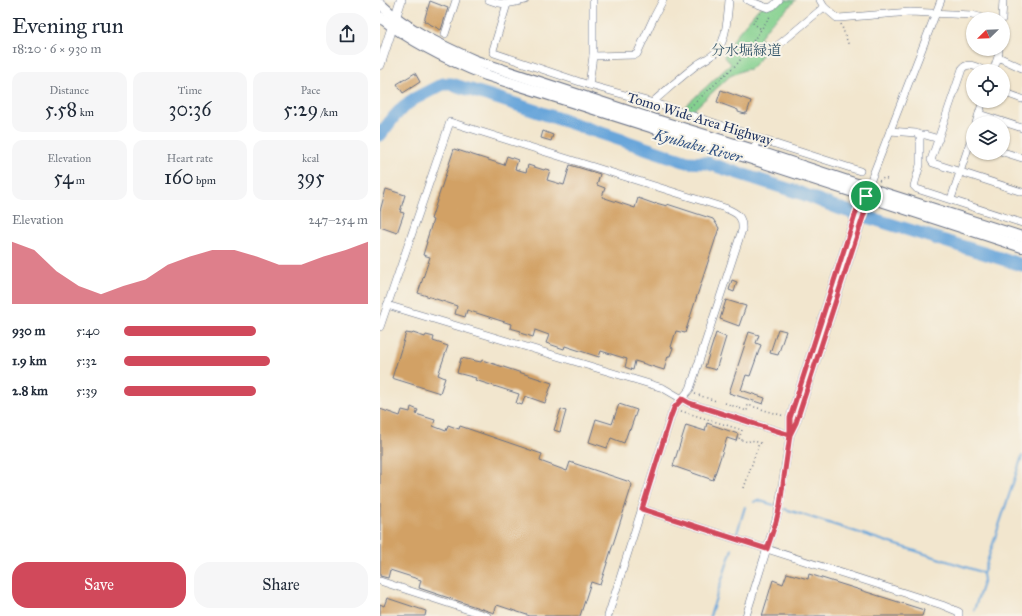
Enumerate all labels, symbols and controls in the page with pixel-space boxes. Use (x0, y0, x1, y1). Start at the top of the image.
text: Evening run (12, 12, 124, 39)
north arrow (966, 12, 1010, 56)
map controls (966, 12, 1010, 160)
button: share (326, 13, 368, 55)
text: 18:20 · 6 × 930 m (12, 41, 101, 57)
park label: 分水堀緑道 (711, 42, 781, 59)
button: locate (966, 64, 1010, 108)
text: Distance (50, 84, 89, 97)
text: Time (178, 84, 202, 97)
text: Pace (301, 84, 321, 97)
street label: Tomo Wide Area Highway (625, 89, 775, 149)
text: 5.58 (45, 97, 77, 121)
text: 30:36 (169, 97, 211, 121)
text: 5:29 (283, 97, 318, 121)
text: km (77, 106, 94, 119)
text: /km (318, 106, 338, 119)
button: layers (966, 116, 1010, 160)
water label: Kyuhaku River (651, 125, 745, 167)
text: Elevation (47, 152, 91, 165)
text: Heart rate (167, 152, 213, 165)
text: kcal (302, 152, 319, 165)
text: 54 (54, 165, 73, 189)
text: 160 (164, 165, 194, 189)
text: 395 (297, 165, 325, 189)
text: m (73, 174, 85, 187)
text: bpm (194, 174, 216, 187)
pin (849, 179, 883, 213)
icon: arrive (855, 185, 877, 207)
text: Elevation (12, 212, 64, 228)
text: 247–254 m (308, 212, 368, 228)
text: 930 m (12, 323, 45, 339)
text: 5:40 (76, 323, 100, 339)
text: 1.9 km (12, 353, 47, 369)
text: 5:32 (76, 353, 97, 369)
text: 2.8 km (12, 383, 48, 399)
text: 5:39 (76, 383, 98, 399)
button: Save (12, 562, 186, 608)
button: Share (194, 562, 368, 608)

